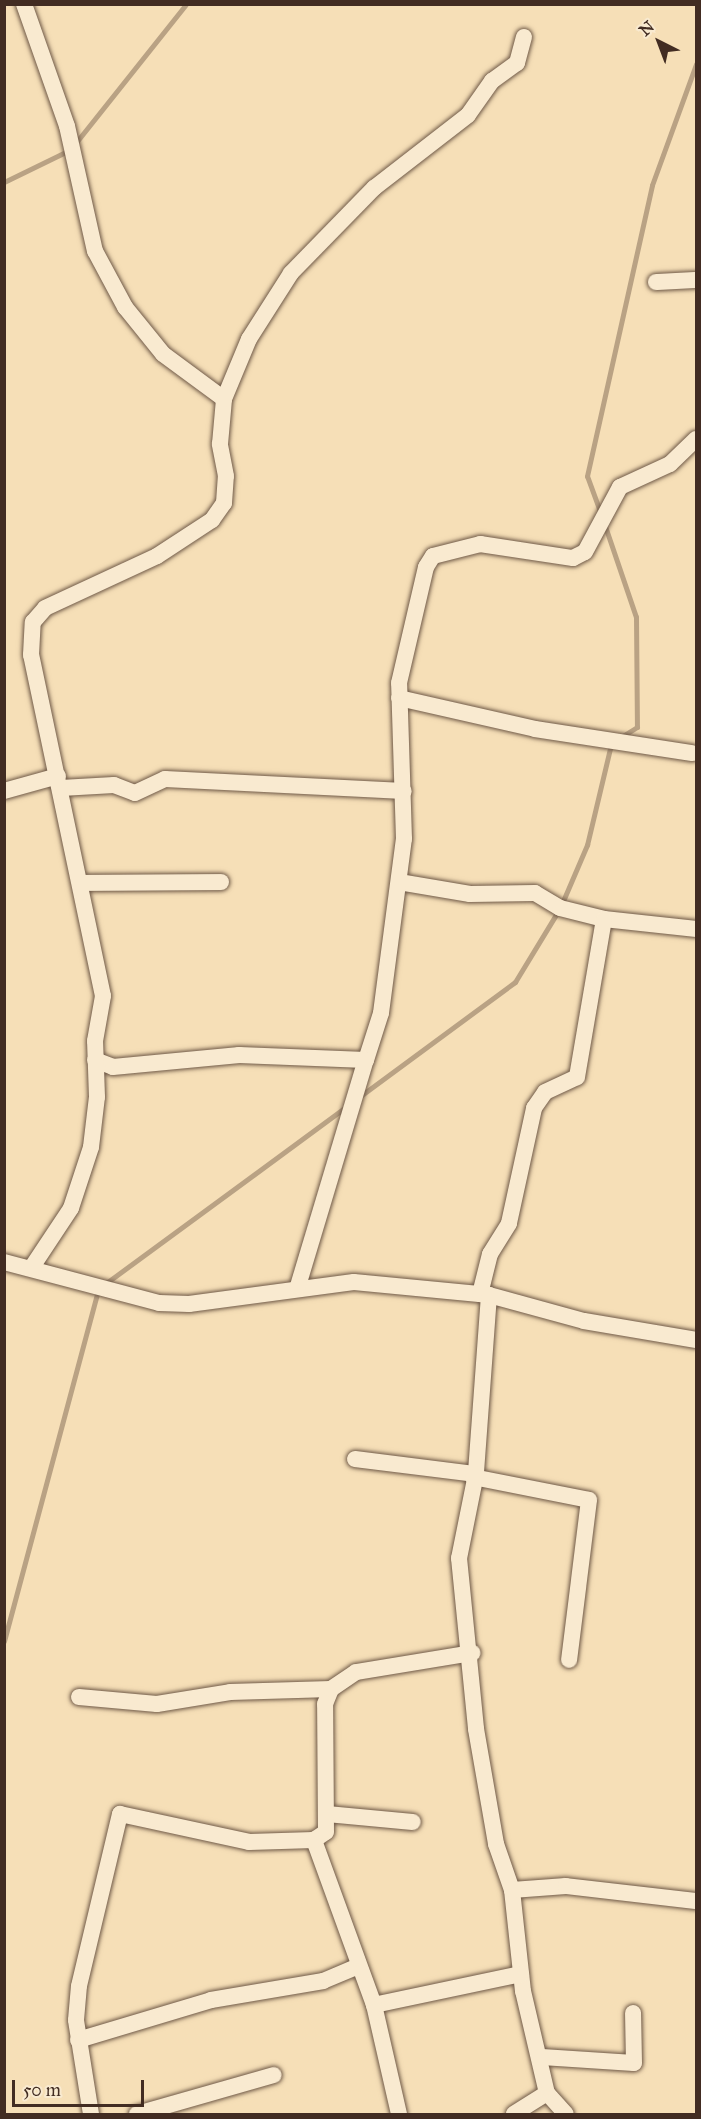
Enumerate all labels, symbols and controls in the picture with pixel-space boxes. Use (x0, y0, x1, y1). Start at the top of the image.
north arrow (629, 12, 689, 72)
text: N (635, 17, 658, 40)
scale bar (15, 2068, 147, 2106)
text: 50 m (23, 2079, 61, 2101)

